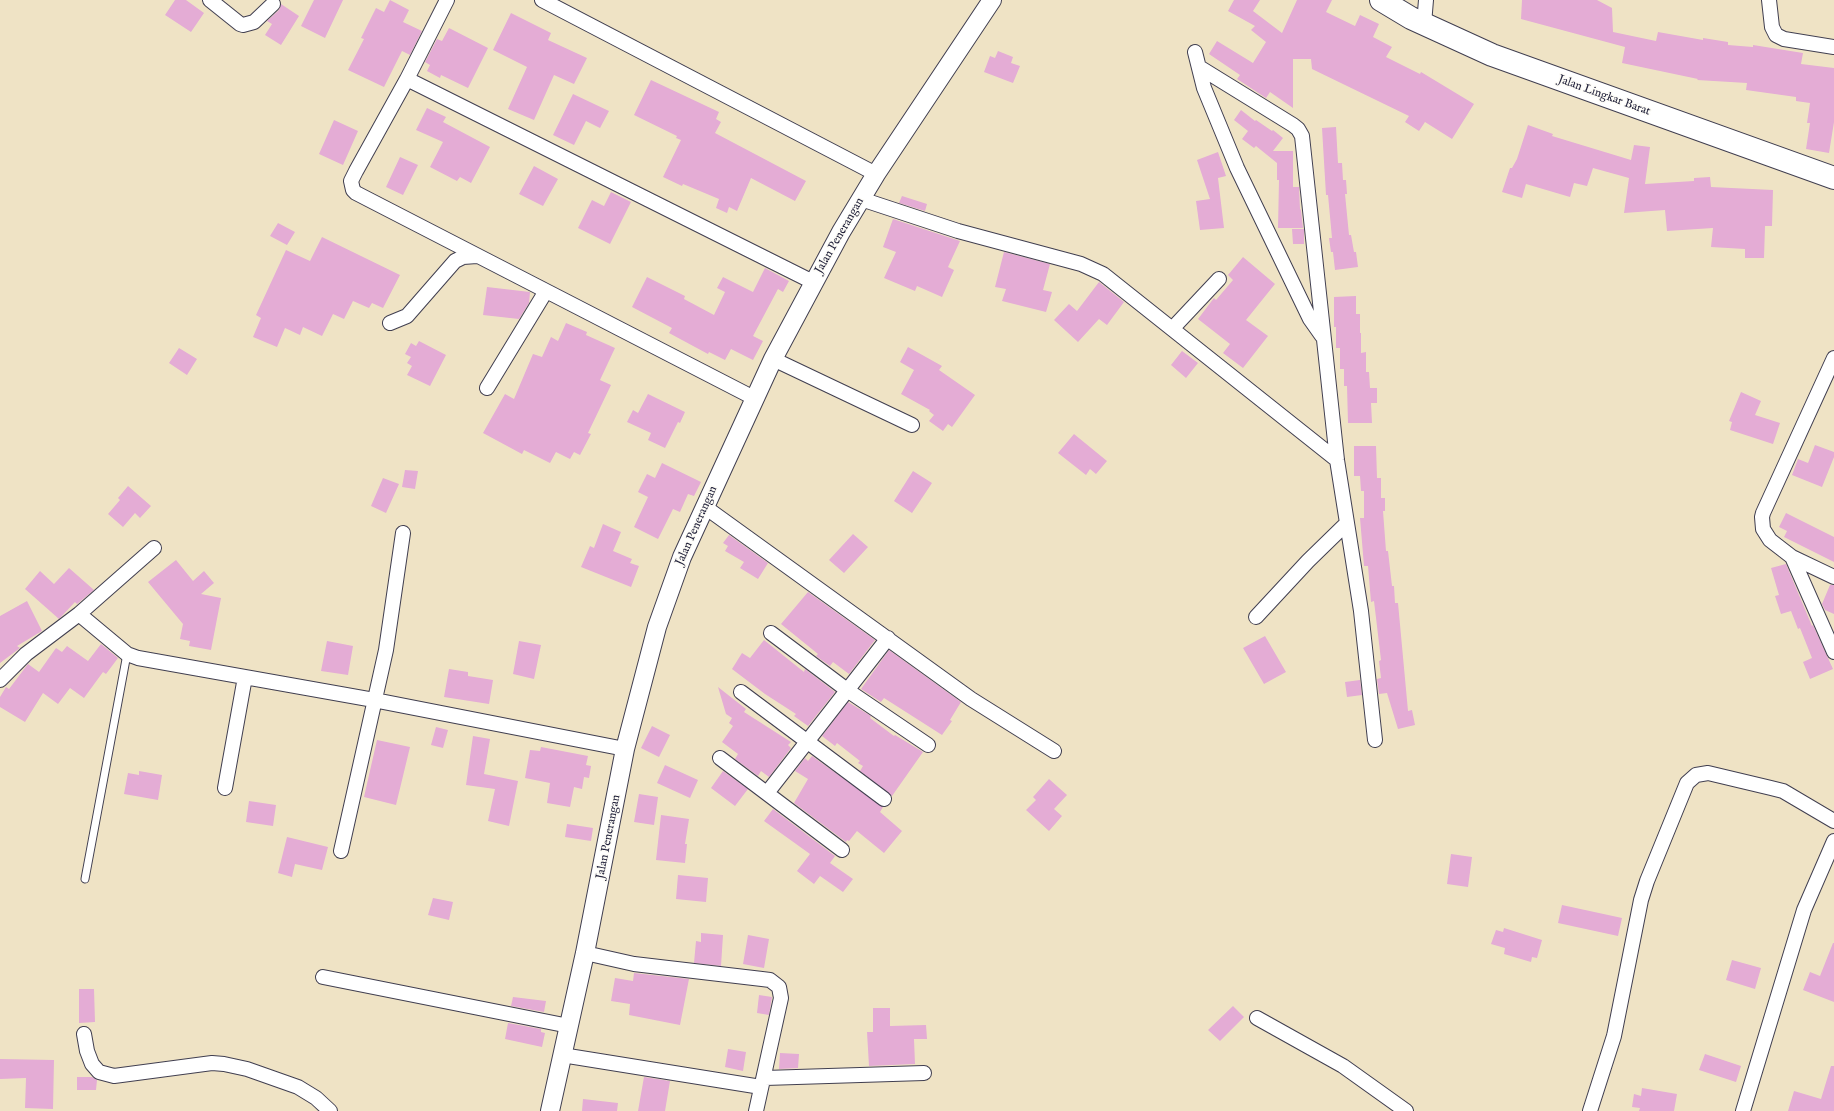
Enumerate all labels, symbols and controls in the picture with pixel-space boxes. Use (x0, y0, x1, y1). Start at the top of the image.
street label: Jalan Lingkar Barat (1556, 73, 1652, 119)
street label: Jalan Penerangan (812, 195, 868, 277)
street label: Jalan Penerangan (673, 484, 721, 568)
street label: Jalan Penerangan (594, 794, 624, 880)

